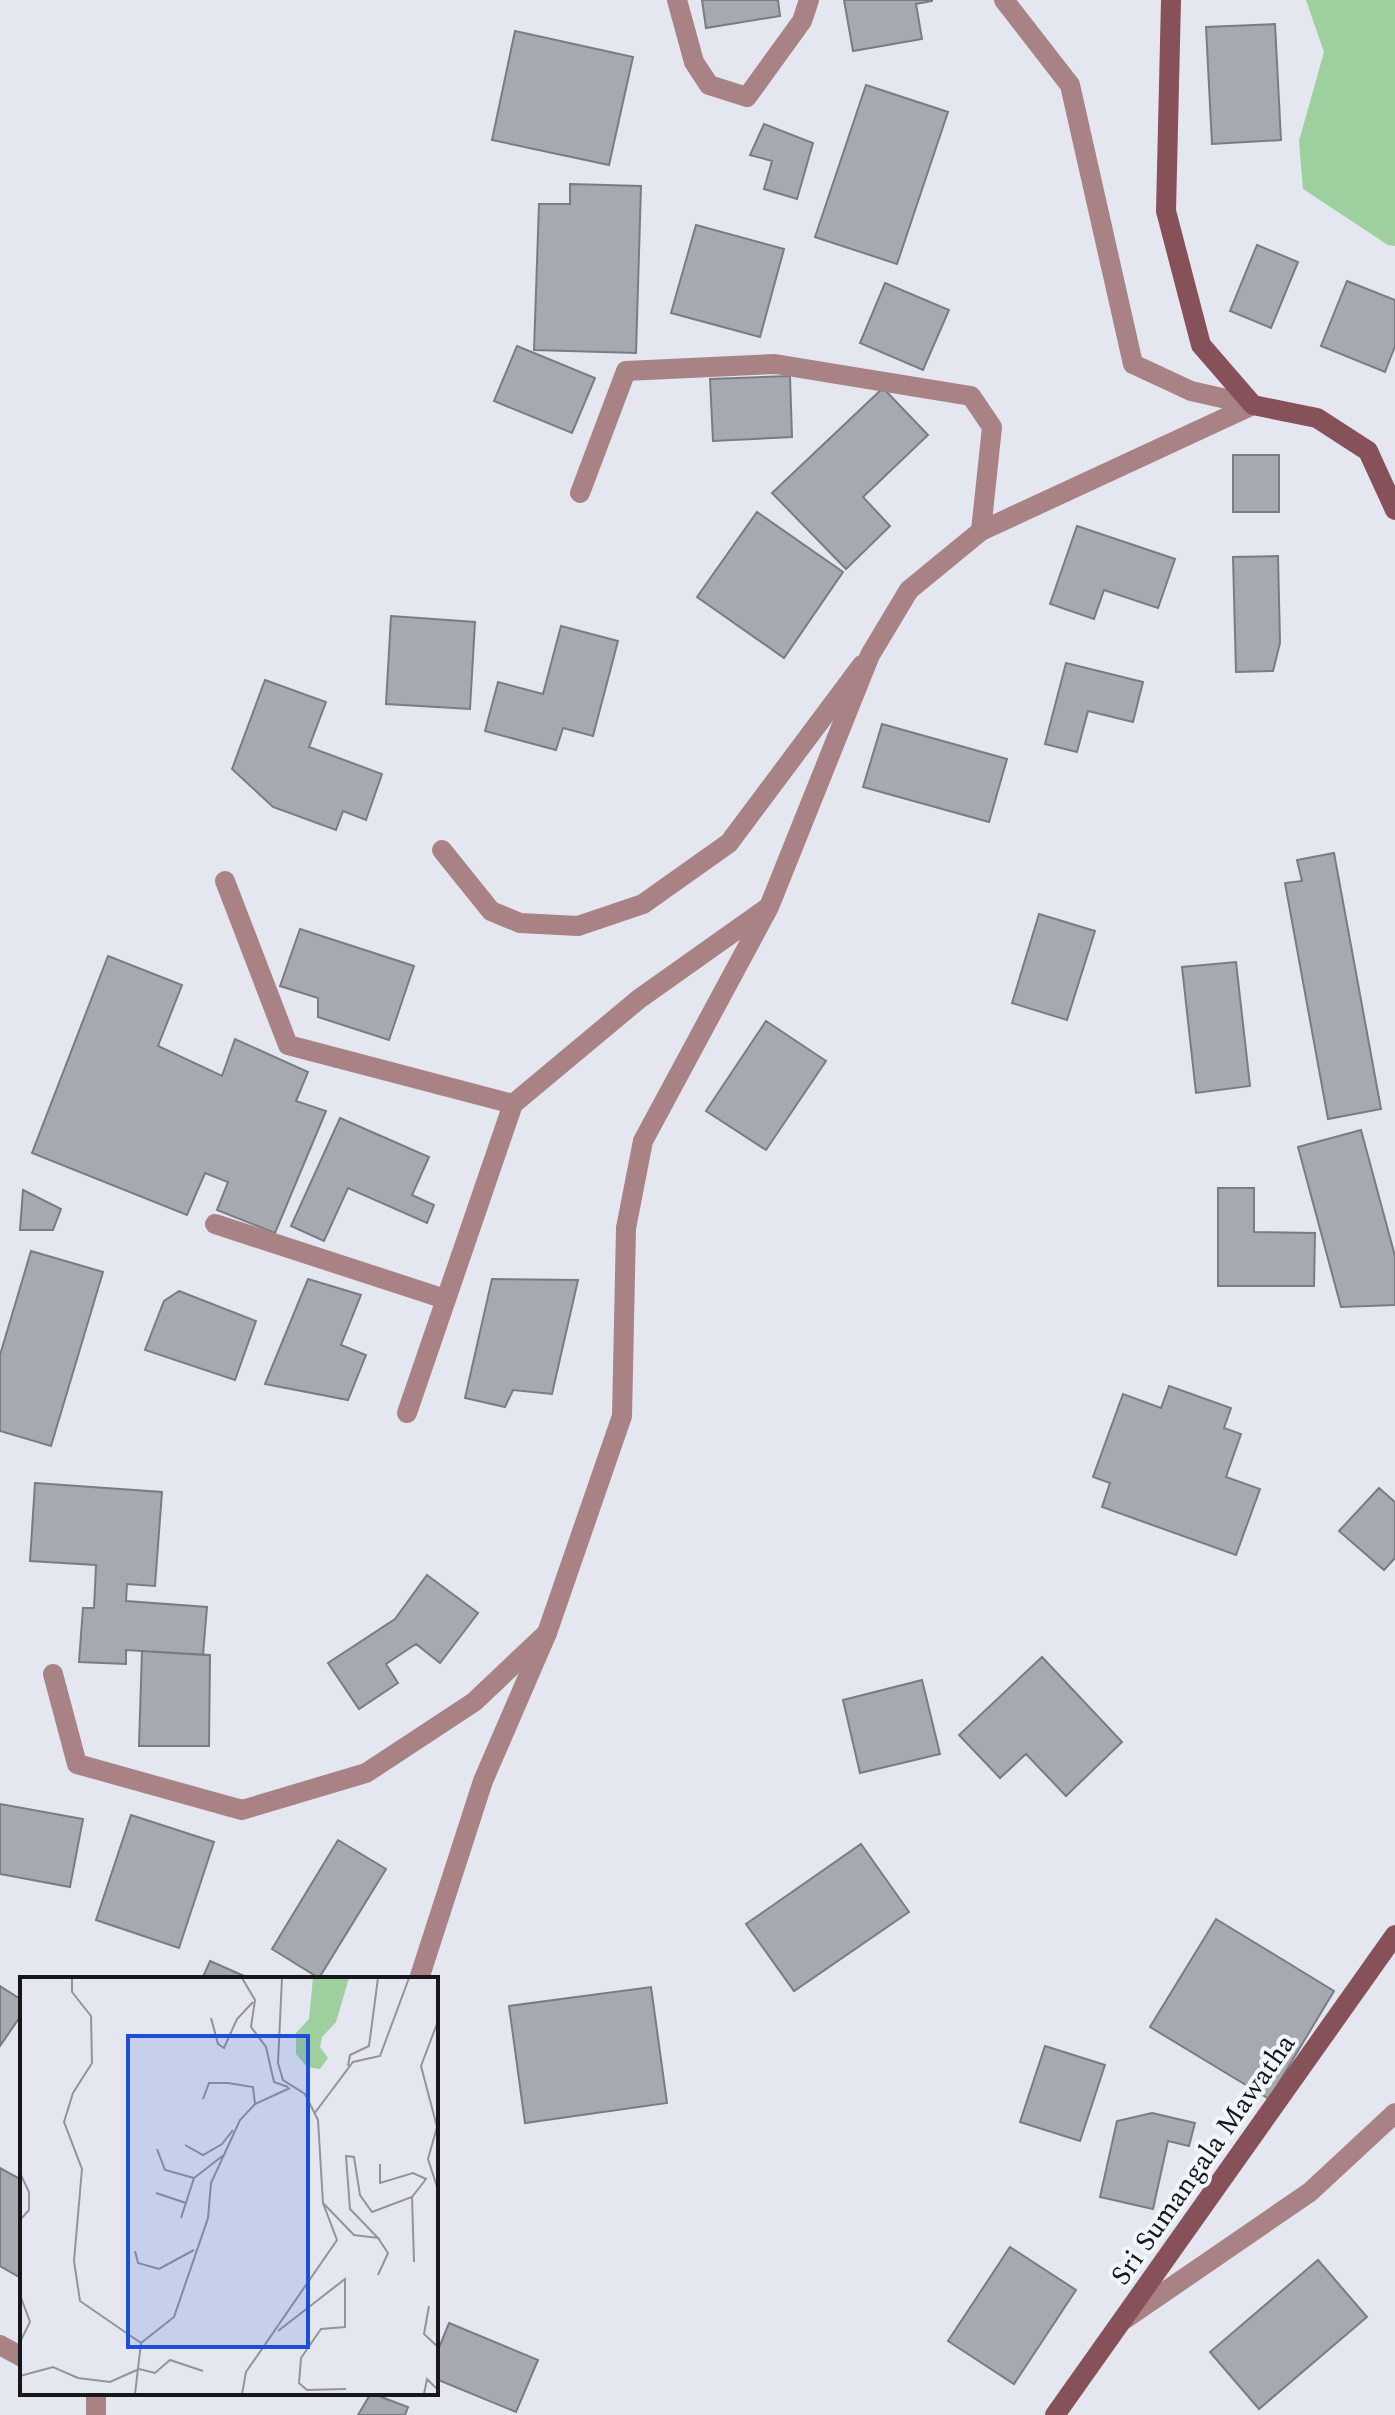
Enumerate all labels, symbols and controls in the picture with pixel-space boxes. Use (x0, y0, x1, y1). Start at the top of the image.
inset map (20, 1977, 438, 2395)
street label: Sri Sumangala Mawatha (1100, 2025, 1307, 2295)

